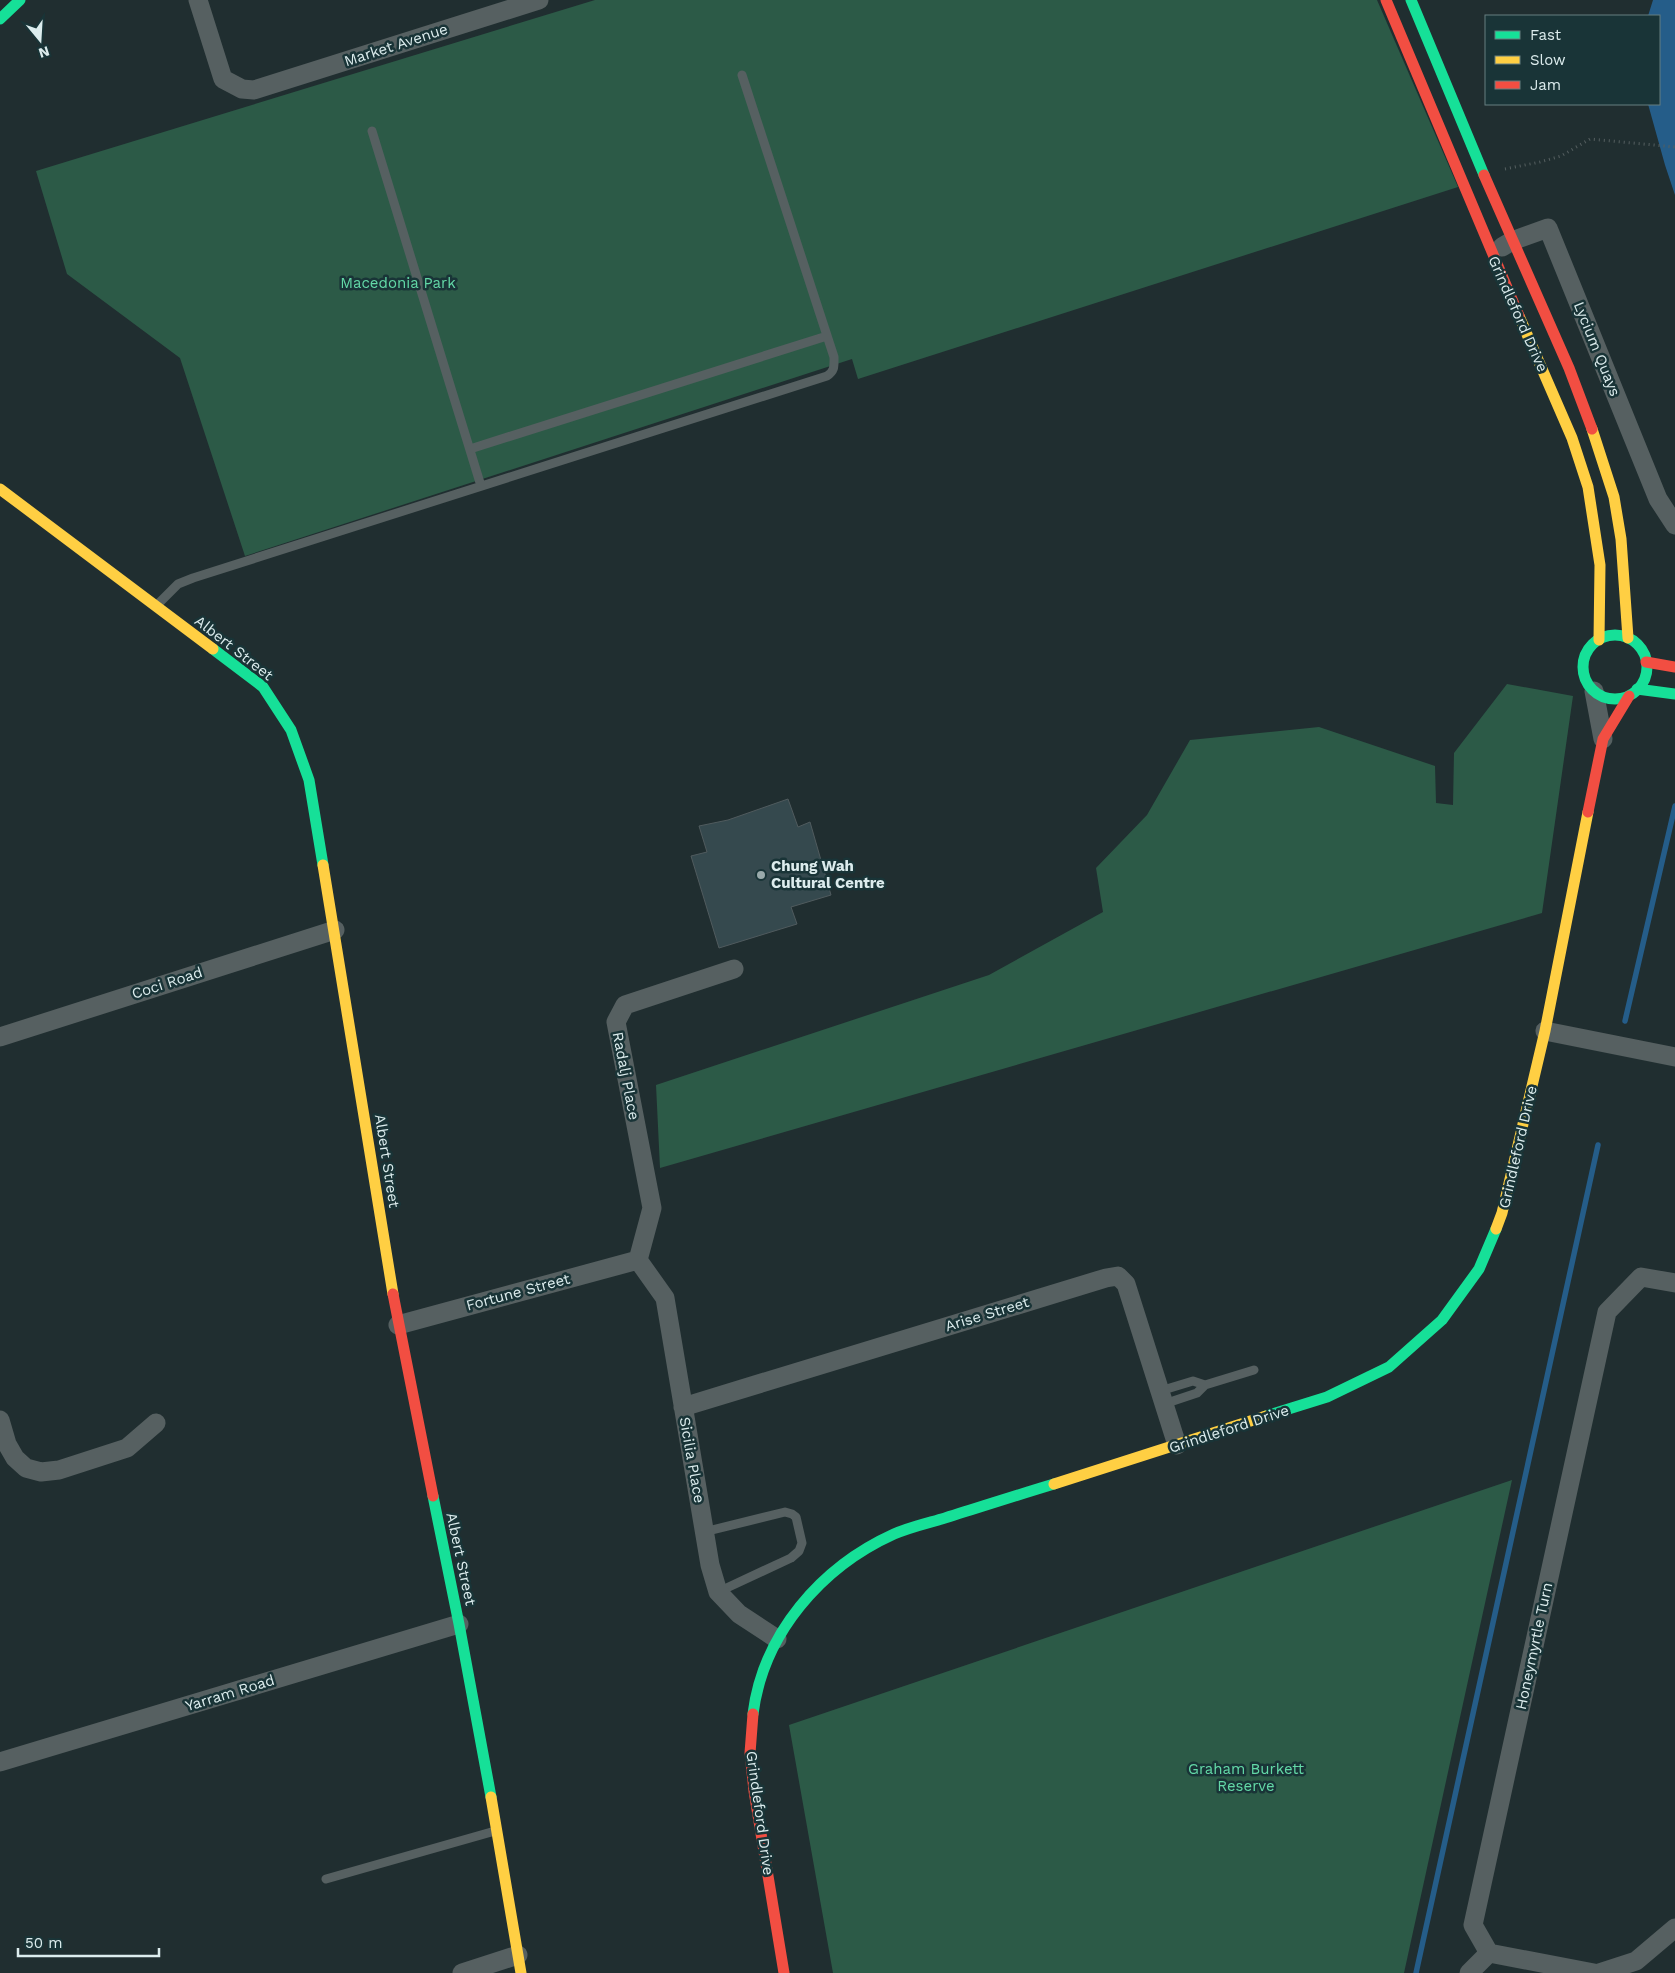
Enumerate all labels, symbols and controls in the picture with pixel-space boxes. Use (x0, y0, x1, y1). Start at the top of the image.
north arrow (15, 15, 65, 65)
legend (1485, 15, 1660, 105)
street label: Market Avenue (342, 20, 450, 70)
text: Fast (1530, 26, 1562, 44)
text: N (37, 43, 51, 62)
text: Slow (1530, 51, 1566, 69)
text: Jam (1530, 76, 1561, 94)
street label: Grindleford Drive (1484, 253, 1552, 375)
park label: Macedonia Park (340, 274, 456, 292)
street label: Lycium Quays (1570, 299, 1624, 399)
street label: Albert Street (191, 612, 277, 685)
place label: Chung Wah Cultural Centre (771, 857, 885, 892)
marker: Chung Wah Cultural Centre (755, 869, 767, 881)
street label: Coci Road (129, 963, 205, 1003)
street label: Radalj Place (609, 1030, 643, 1122)
street label: Grindleford Drive (1495, 1084, 1541, 1210)
street label: Albert Street (371, 1113, 403, 1210)
street label: Fortune Street (464, 1269, 573, 1315)
street label: Arise Street (943, 1292, 1032, 1335)
street label: Grindleford Drive (1167, 1401, 1291, 1457)
street label: Sicilia Place (676, 1416, 708, 1504)
street label: Albert Street (442, 1511, 480, 1608)
street label: Honeymyrtle Turn (1512, 1581, 1556, 1711)
street label: Yarram Road (183, 1671, 277, 1715)
street label: Grindleford Drive (742, 1750, 778, 1876)
park label: Graham Burkett Reserve (1188, 1760, 1305, 1795)
scale bar (18, 1926, 159, 1958)
text: 50 m (25, 1934, 62, 1952)

